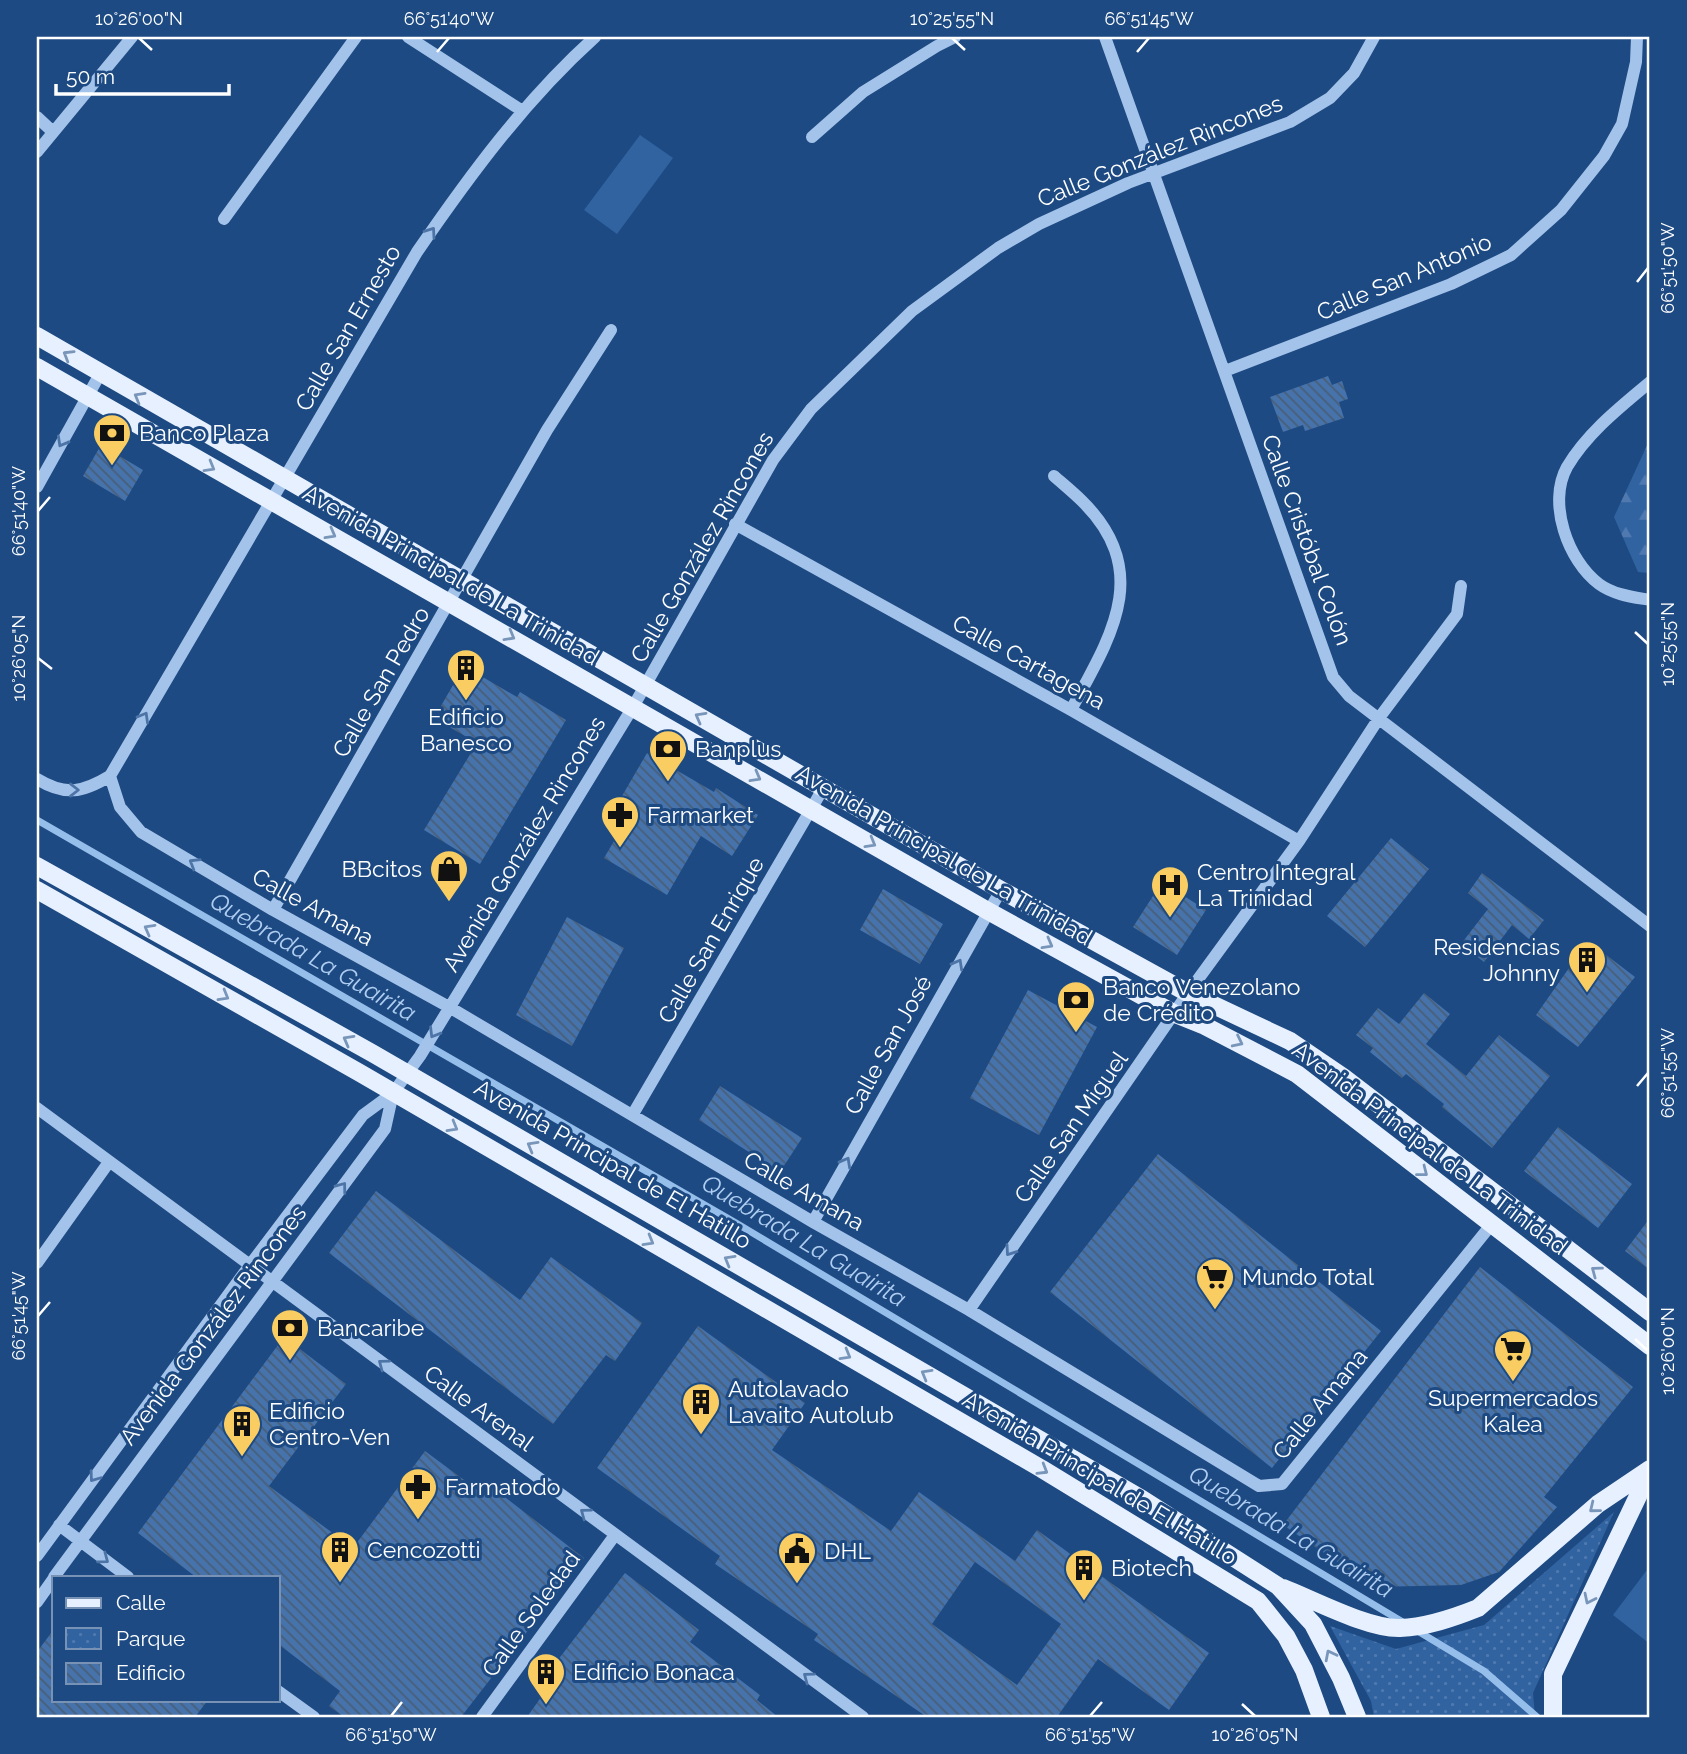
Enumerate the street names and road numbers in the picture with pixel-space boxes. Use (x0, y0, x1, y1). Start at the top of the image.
street label: Calle González Rincones (1033, 89, 1286, 212)
street label: Calle San Antonio (1312, 228, 1495, 326)
street label: Calle San Ernesto (289, 240, 406, 416)
street label: Calle González Rincones (624, 427, 779, 667)
street label: Calle Cristóbal Colón (1257, 431, 1358, 649)
street label: Avenida Principal de La Trinidad (298, 479, 604, 671)
street label: Calle San Pedro (327, 602, 435, 762)
street label: Calle Cartagena (948, 608, 1110, 715)
street label: Avenida González Rincones (437, 711, 611, 976)
street label: Avenida Principal de La Trinidad (791, 759, 1097, 951)
street label: Calle San Enrique (652, 852, 769, 1028)
street label: Calle Amana (248, 862, 379, 951)
street label: Calle San José (838, 971, 937, 1119)
street label: Avenida Principal de La Trinidad (1287, 1035, 1573, 1260)
street label: Calle San Miguel (1008, 1045, 1133, 1208)
street label: Avenida Principal de El Hatillo (470, 1073, 756, 1254)
street label: Calle Amana (739, 1145, 869, 1236)
street label: Avenida González Rincones (114, 1200, 312, 1450)
street label: Calle Amana (1267, 1343, 1372, 1465)
street label: Calle Arenal (419, 1359, 540, 1457)
street label: Avenida Principal de El Hatillo (958, 1385, 1242, 1570)
street label: Calle Soledad (476, 1546, 585, 1682)

